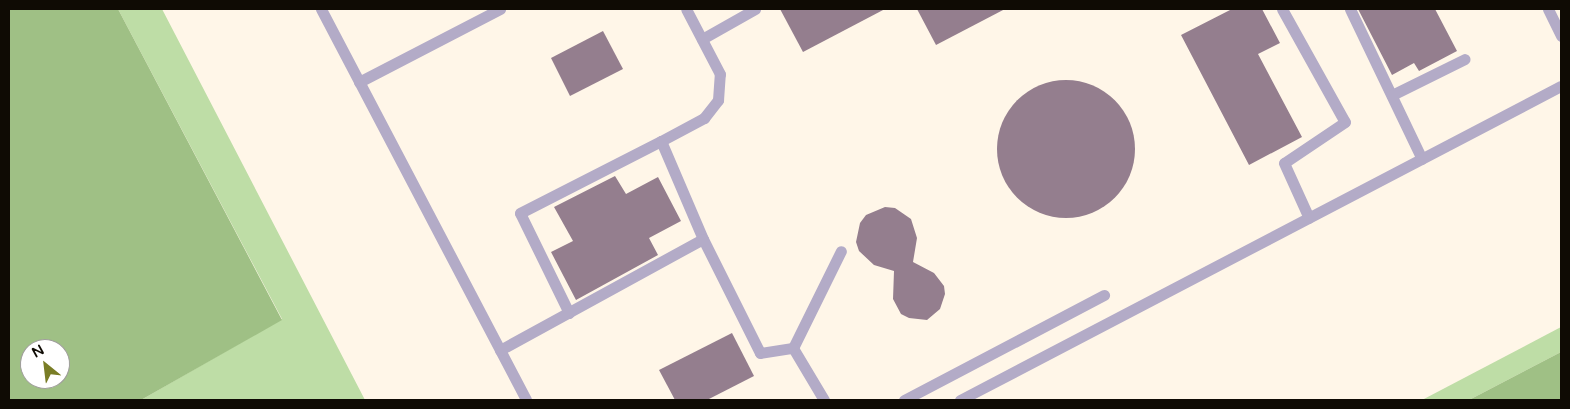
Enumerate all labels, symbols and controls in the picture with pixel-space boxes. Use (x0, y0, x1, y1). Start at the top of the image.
north arrow (20, 339, 70, 389)
text: N (29, 341, 47, 361)

